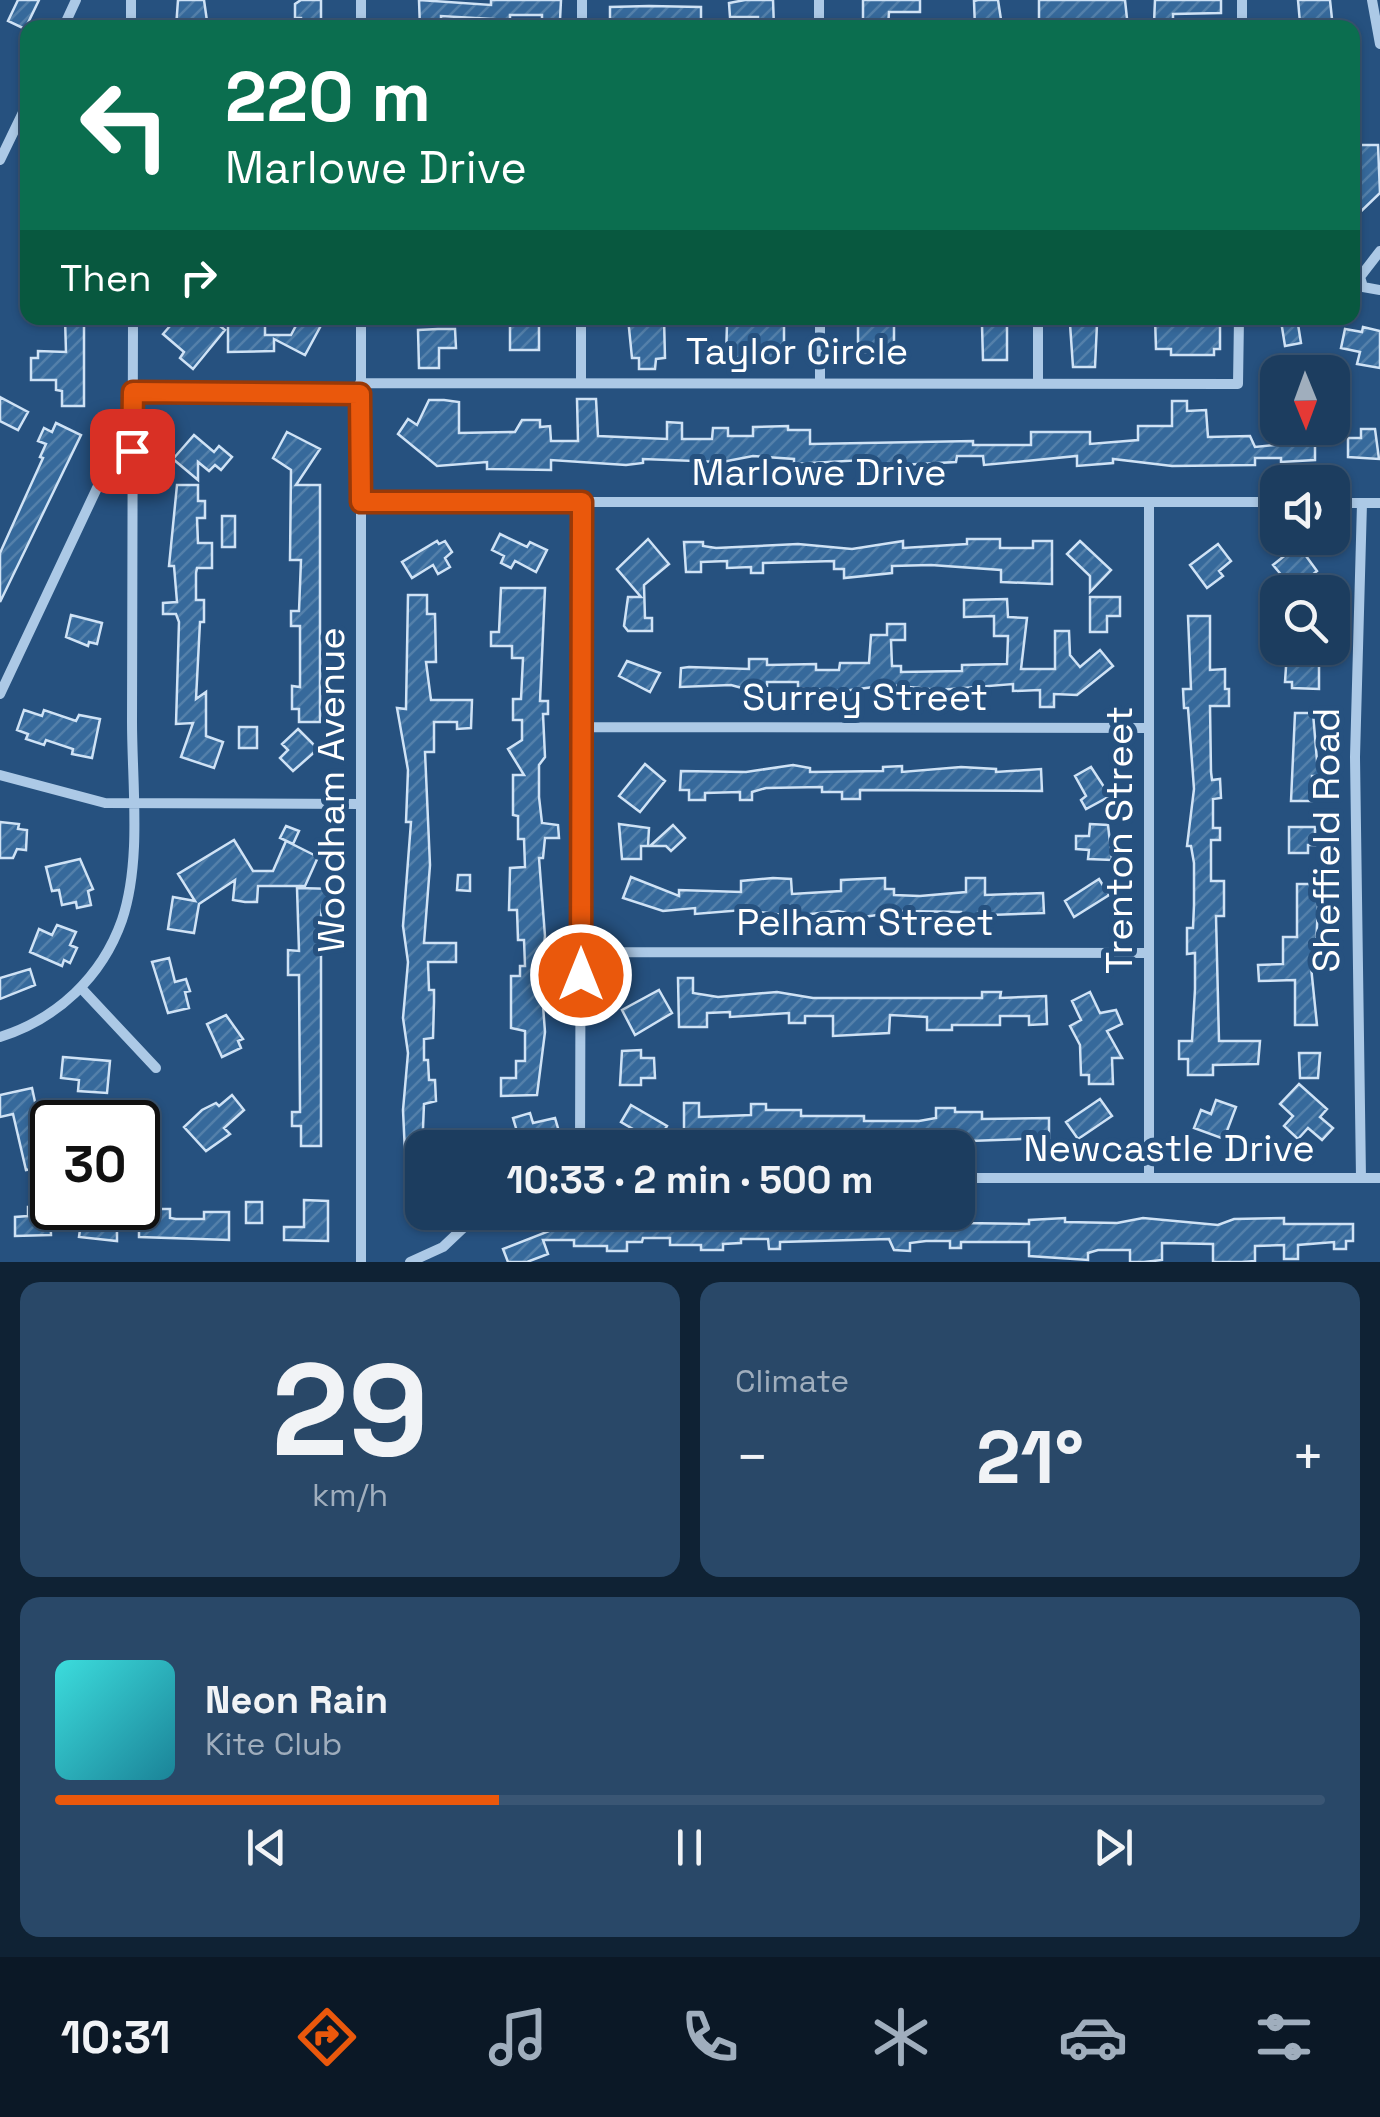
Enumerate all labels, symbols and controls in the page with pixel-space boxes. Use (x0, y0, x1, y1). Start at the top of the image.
text: 220 m (225, 52, 431, 141)
icon: left (60, 60, 190, 190)
text: Marlowe Drive (225, 139, 527, 196)
icon: right (171, 250, 226, 305)
text: Then (60, 254, 151, 302)
street label: Taylor Circle (686, 327, 908, 375)
north arrow (1260, 355, 1350, 445)
map controls (1260, 355, 1350, 665)
pin (90, 409, 175, 494)
icon: arrive (105, 424, 160, 479)
street label: Marlowe Drive (692, 448, 946, 496)
button: sound (1260, 465, 1350, 555)
button: search (1260, 575, 1350, 665)
street label: Woodham Avenue (307, 627, 355, 953)
street label: Surrey Street (742, 673, 988, 721)
street label: Trenton Street (1095, 706, 1143, 974)
street label: Sheffield Road (1302, 707, 1350, 973)
street label: Pelham Street (736, 898, 994, 946)
position arrow (529, 923, 633, 1027)
speed limit sign: 30 (30, 1100, 160, 1230)
street label: Newcastle Drive (1023, 1124, 1315, 1172)
text: 10:33 · 2 min · 500 m (507, 1156, 873, 1204)
text: 29 (271, 1327, 429, 1493)
text: Climate (735, 1361, 849, 1401)
text: 21° (976, 1409, 1084, 1505)
text: − (735, 1422, 769, 1492)
text: + (1291, 1422, 1325, 1492)
text: km/h (312, 1475, 388, 1515)
text: Neon Rain (205, 1676, 388, 1724)
text: Kite Club (205, 1724, 342, 1764)
icon: previous (239, 1820, 294, 1875)
icon: pause (662, 1820, 717, 1875)
icon: next (1086, 1820, 1141, 1875)
icon: directions (292, 2002, 362, 2072)
icon: music (483, 2002, 553, 2072)
icon: phone (675, 2002, 745, 2072)
icon: climate (866, 2002, 936, 2072)
icon: car (1058, 2002, 1128, 2072)
icon: filters (1249, 2002, 1319, 2072)
text: 10:31 (61, 2009, 171, 2066)

